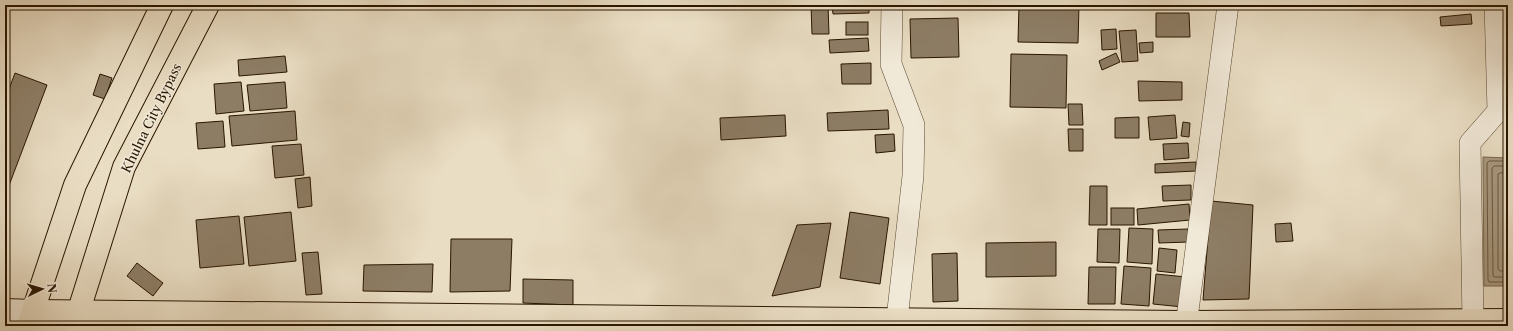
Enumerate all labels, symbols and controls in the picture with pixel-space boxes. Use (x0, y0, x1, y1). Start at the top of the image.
street label: Khulna City Bypass (118, 60, 185, 175)
north arrow (22, 269, 62, 309)
text: N (45, 283, 59, 294)

